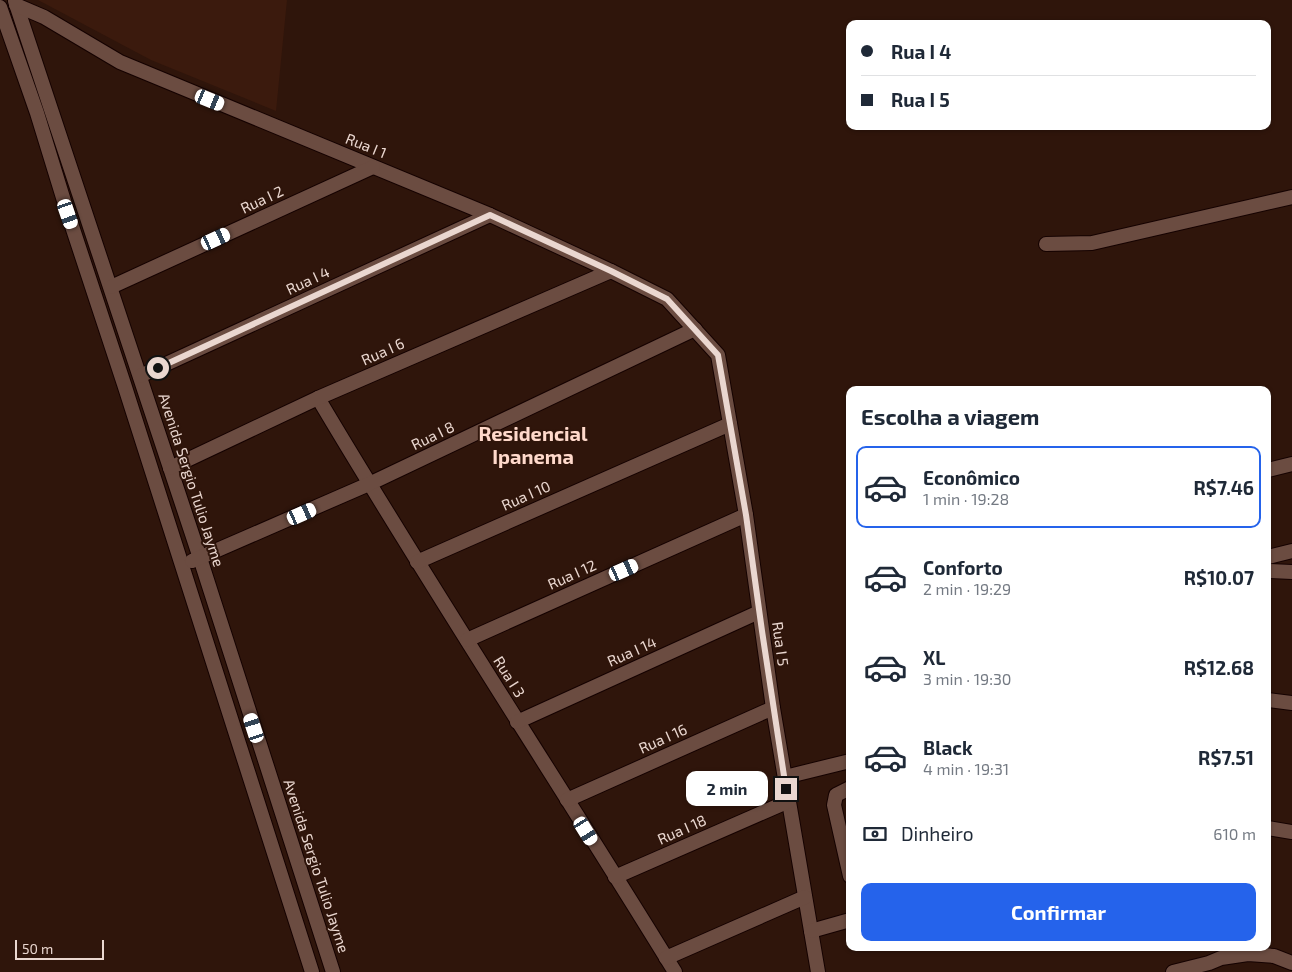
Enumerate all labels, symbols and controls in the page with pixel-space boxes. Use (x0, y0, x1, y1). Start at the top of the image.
text: Rua I 4 (891, 40, 951, 63)
car (193, 87, 226, 113)
text: Rua I 5 (891, 88, 950, 111)
street label: Rua I 1 (343, 129, 390, 161)
street label: Rua I 2 (237, 181, 286, 217)
car (56, 197, 79, 231)
car (199, 226, 232, 252)
street label: Rua I 4 (283, 262, 332, 298)
street label: Rua I 6 (358, 334, 407, 369)
route start (147, 357, 169, 379)
street label: Avenida Sergio Tulio Jayme (155, 390, 229, 569)
text: Escolha a viagem (861, 403, 1039, 429)
street label: Rua I 8 (408, 417, 457, 453)
district label: Residencial Ipanema (478, 421, 588, 468)
icon: car (863, 465, 908, 510)
text: Econômico (923, 466, 1020, 489)
street label: Rua I 10 (498, 476, 553, 514)
text: R$7.46 (1194, 476, 1254, 499)
text: 1 min · 19:28 (923, 489, 1009, 508)
car (285, 501, 318, 527)
street label: Rua I 12 (545, 555, 599, 593)
icon: car (863, 555, 908, 600)
text: Conforto (923, 556, 1003, 579)
car (607, 557, 640, 583)
text: R$10.07 (1184, 566, 1254, 589)
text: 2 min · 19:29 (923, 579, 1011, 598)
street label: Rua I 5 (769, 620, 793, 667)
street label: Rua I 14 (604, 632, 659, 670)
icon: car (863, 645, 908, 690)
text: XL (923, 646, 945, 669)
street label: Rua I 3 (490, 653, 529, 700)
text: R$12.68 (1184, 656, 1254, 679)
text: 3 min · 19:30 (923, 669, 1012, 688)
car (242, 711, 265, 745)
street label: Rua I 16 (636, 719, 690, 757)
icon: car (863, 735, 908, 780)
text: Black (923, 736, 973, 759)
text: R$7.51 (1198, 746, 1254, 769)
text: 4 min · 19:31 (923, 759, 1009, 778)
callout: 2 min (686, 772, 768, 806)
street label: Avenida Sergio Tulio Jayme (280, 776, 354, 955)
route end (775, 778, 797, 800)
text: 2 min (707, 779, 747, 798)
street label: Rua I 18 (654, 810, 709, 848)
car (571, 814, 600, 848)
icon: cash (861, 820, 889, 848)
text: Dinheiro (901, 822, 974, 845)
text: 610 m (1213, 824, 1256, 843)
button: Confirmar (861, 883, 1256, 941)
scale bar (15, 937, 104, 960)
text: 50 m (22, 940, 53, 957)

